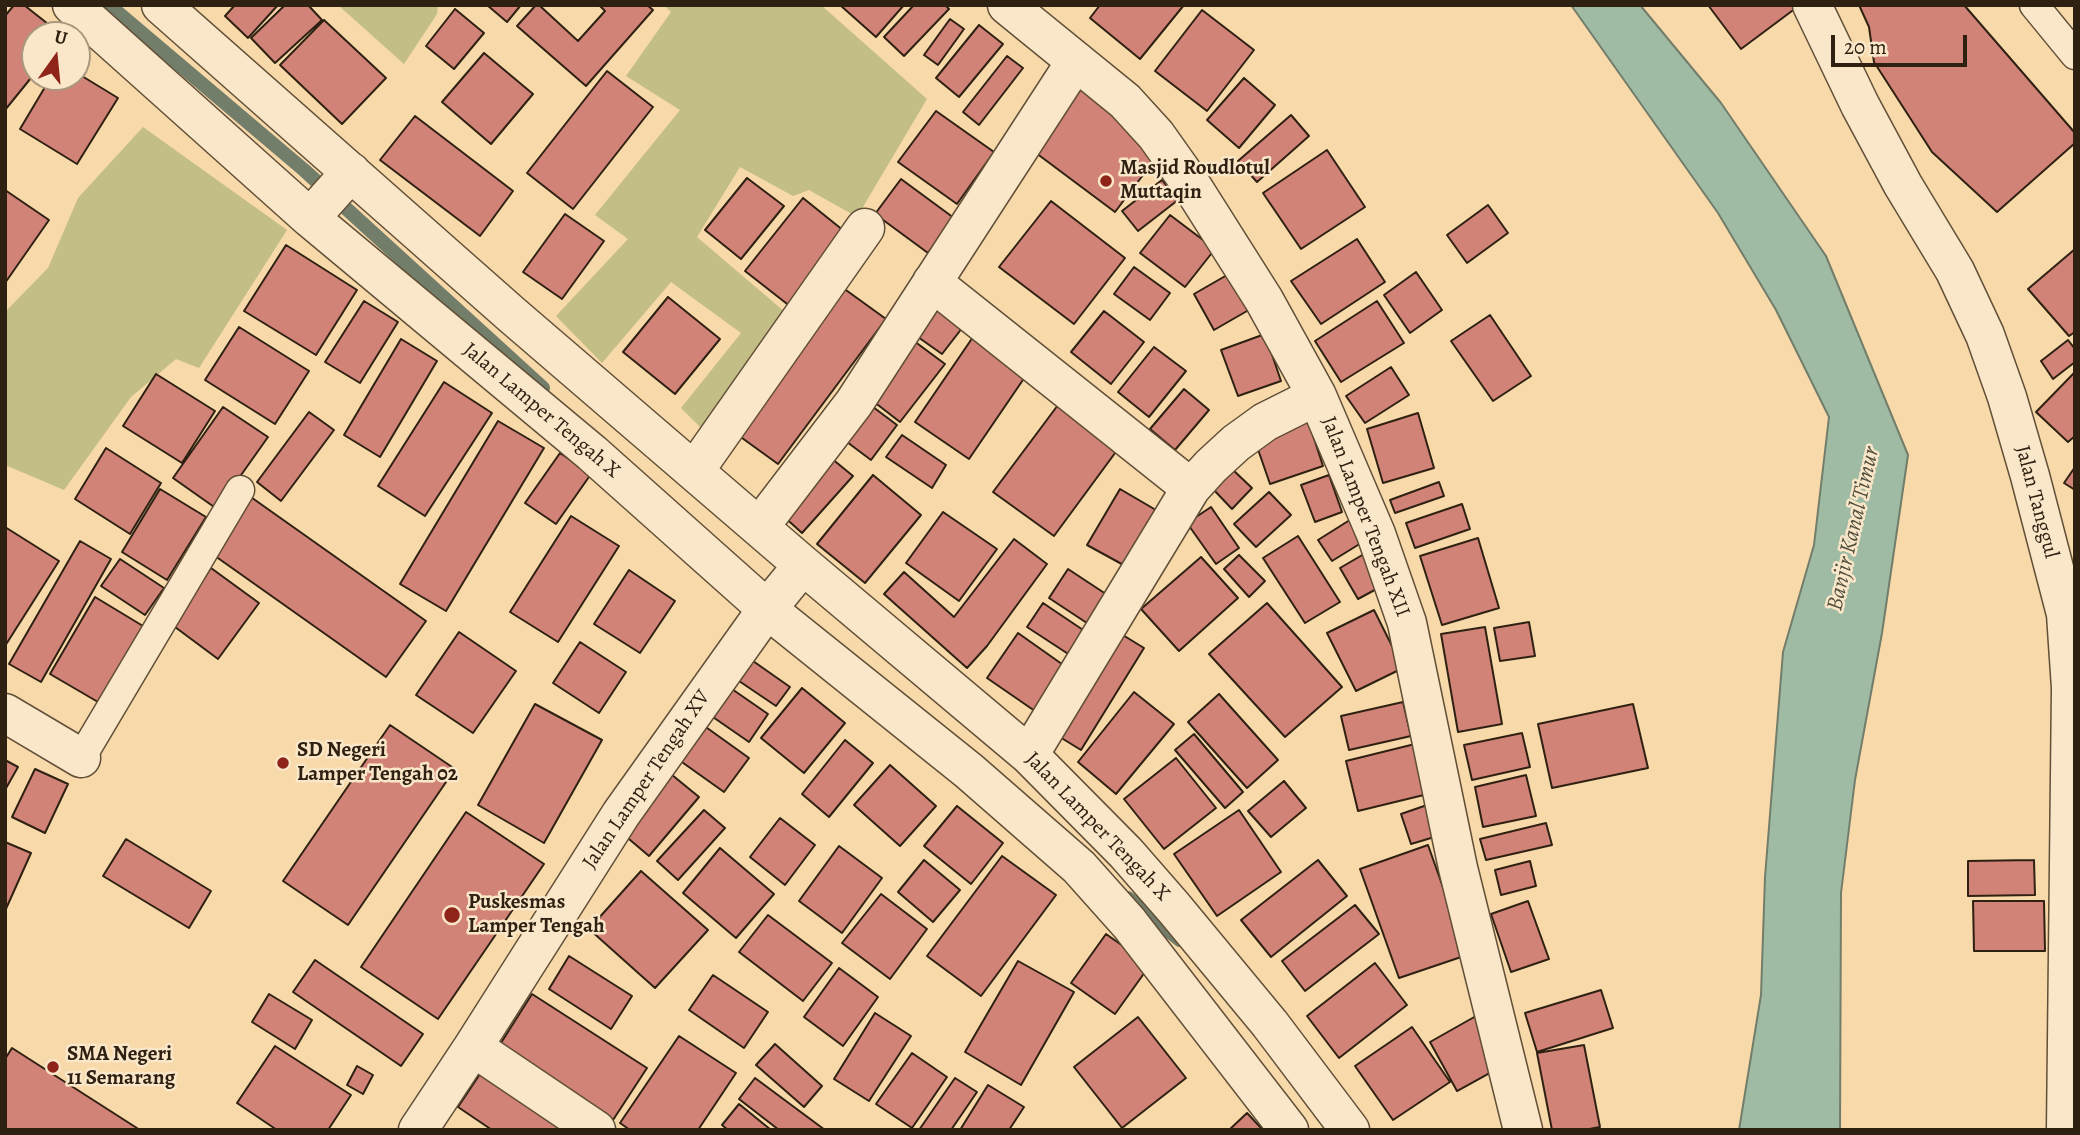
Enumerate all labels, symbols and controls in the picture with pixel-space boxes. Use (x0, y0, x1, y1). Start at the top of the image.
north arrow (21, 21, 91, 91)
scale bar (1835, 21, 1972, 65)
text: U (52, 23, 70, 52)
text: 20 m (1844, 33, 1887, 61)
place label: Masjid Roudlotul Muttaqin (1120, 156, 1270, 206)
marker: Masjid Roudlotul Muttaqin (1098, 173, 1114, 189)
street label: Jalan Lamper Tengah X (457, 338, 625, 484)
street label: Jalan Lamper Tengah XII (1315, 413, 1415, 621)
street label: Jalan Tanggul (2009, 443, 2063, 561)
water label: Banjir Kanal Timur (1822, 444, 1886, 614)
street label: Jalan Lamper Tengah XV (578, 686, 716, 874)
place label: SD Negeri Lamper Tengah 02 (297, 738, 458, 788)
street label: Jalan Lamper Tengah X (1019, 747, 1175, 907)
marker: SD Negeri Lamper Tengah 02 (275, 755, 291, 771)
place label: Puskesmas Lamper Tengah (468, 890, 605, 940)
marker: Puskesmas Lamper Tengah (442, 905, 462, 925)
place label: SMA Negeri 11 Semarang (67, 1042, 175, 1092)
marker: SMA Negeri 11 Semarang (45, 1059, 61, 1075)

